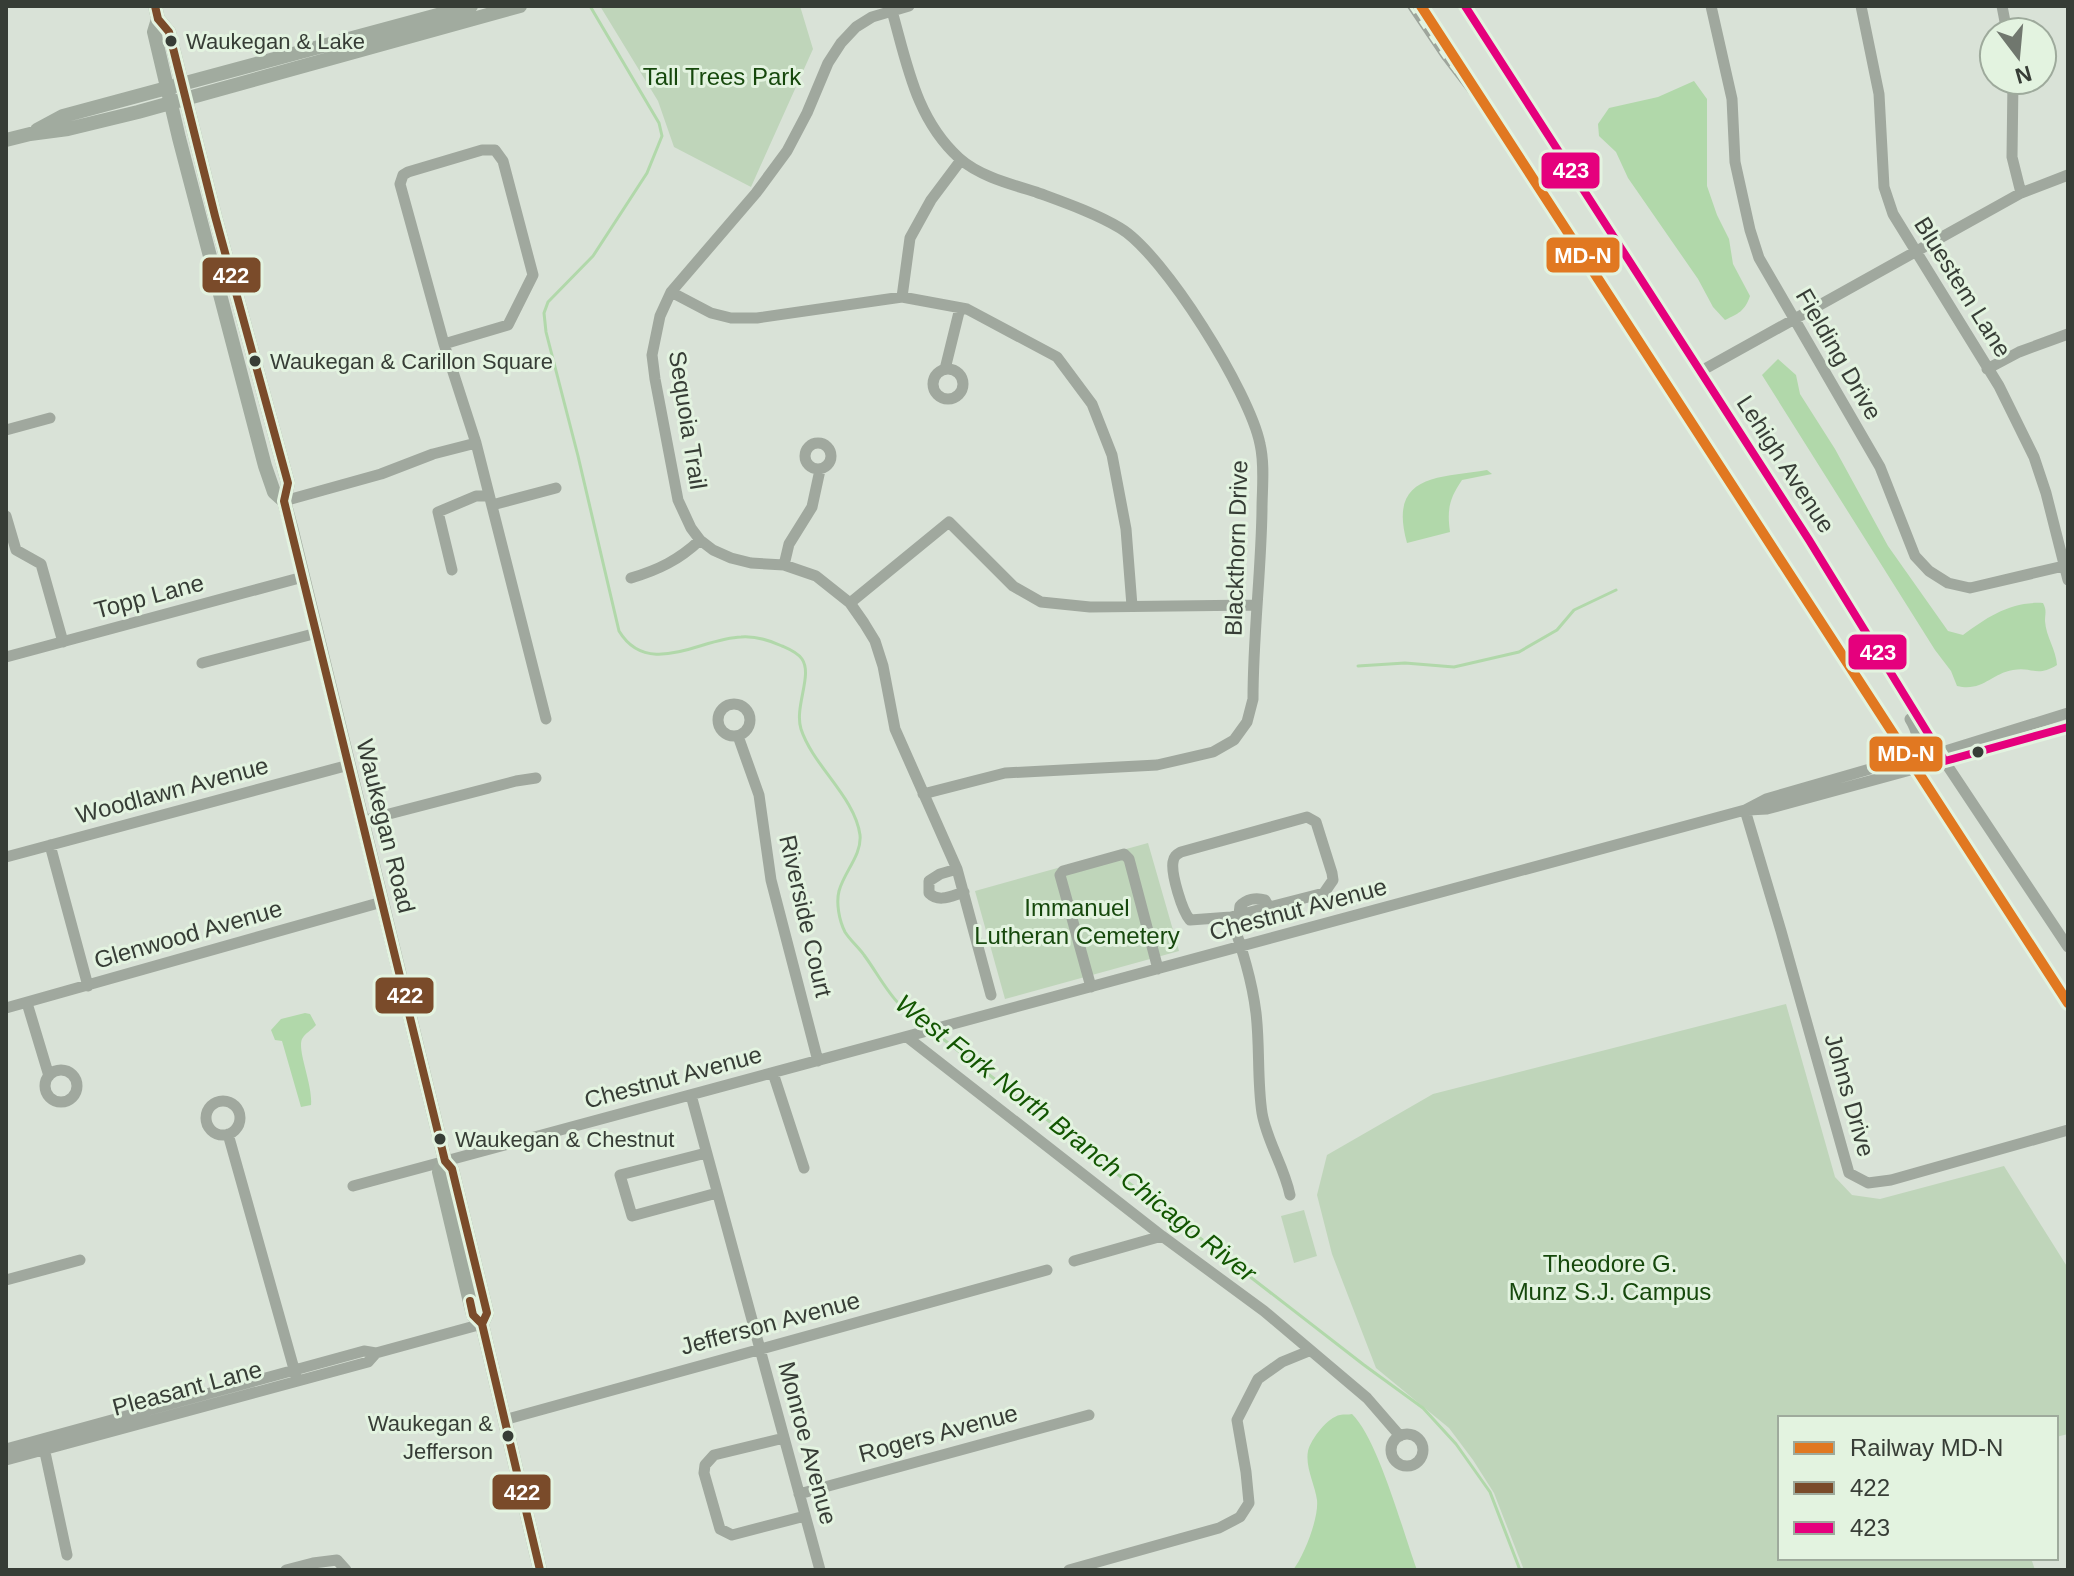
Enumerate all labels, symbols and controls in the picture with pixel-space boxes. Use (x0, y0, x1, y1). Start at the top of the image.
north arrow (1978, 16, 2058, 96)
place label: Waukegan & Lake (186, 29, 365, 54)
marker: Waukegan & Lake (163, 33, 179, 49)
text: N (2012, 61, 2034, 89)
park label: Tall Trees Park (643, 63, 802, 90)
line badge: 423 (1540, 151, 1601, 190)
text: 423 (1553, 158, 1589, 183)
street label: Bluestem Lane (1909, 212, 2017, 362)
line badge: MD-N (1545, 236, 1621, 274)
text: MD-N (1554, 243, 1612, 268)
line badge: 422 (201, 256, 262, 294)
text: 422 (213, 263, 249, 288)
street label: Fielding Drive (1791, 284, 1887, 424)
place label: Waukegan & Carillon Square (270, 349, 553, 374)
street label: Sequoia Trail (664, 349, 712, 491)
marker: Waukegan & Carillon Square (247, 353, 263, 369)
street label: Lehigh Avenue (1732, 390, 1840, 538)
street label: Blackthorn Drive (1219, 460, 1253, 636)
street label: Topp Lane (91, 568, 207, 624)
line badge: 423 (1847, 633, 1908, 671)
text: 423 (1860, 640, 1896, 665)
line badge: MD-N (1868, 735, 1944, 773)
street label: Waukegan Road (351, 736, 421, 916)
text: MD-N (1877, 741, 1935, 766)
unlabelled marker (1970, 744, 1986, 760)
street label: Woodlawn Avenue (73, 751, 271, 829)
street label: Riverside Court (774, 832, 838, 1000)
street label: Chestnut Avenue (1206, 872, 1390, 946)
street label: Glenwood Avenue (91, 894, 285, 974)
park label: Immanuel Lutheran Cemetery (974, 894, 1180, 949)
line badge: 422 (374, 976, 435, 1015)
text: 422 (387, 983, 423, 1008)
water label: West Fork North Branch Chicago River (890, 988, 1263, 1289)
street label: Johns Drive (1820, 1030, 1880, 1160)
street label: Chestnut Avenue (581, 1040, 765, 1114)
place label: Waukegan & Chestnut (455, 1127, 674, 1152)
marker: Waukegan & Chestnut (432, 1131, 448, 1147)
park label: Theodore G. Munz S.J. Campus (1509, 1250, 1711, 1305)
street label: Jefferson Avenue (677, 1286, 863, 1360)
street label: Pleasant Lane (109, 1355, 265, 1421)
street label: Monroe Avenue (773, 1359, 843, 1527)
street label: Rogers Avenue (855, 1399, 1021, 1467)
place label: Waukegan & Jefferson (368, 1411, 493, 1464)
legend (1778, 1416, 2058, 1560)
marker: Waukegan & Jefferson (500, 1428, 516, 1444)
text: Railway MD-N (1850, 1434, 2003, 1461)
line badge: 422 (491, 1473, 552, 1511)
text: 422 (1850, 1474, 1890, 1501)
text: 422 (504, 1480, 540, 1505)
text: 423 (1850, 1514, 1890, 1541)

